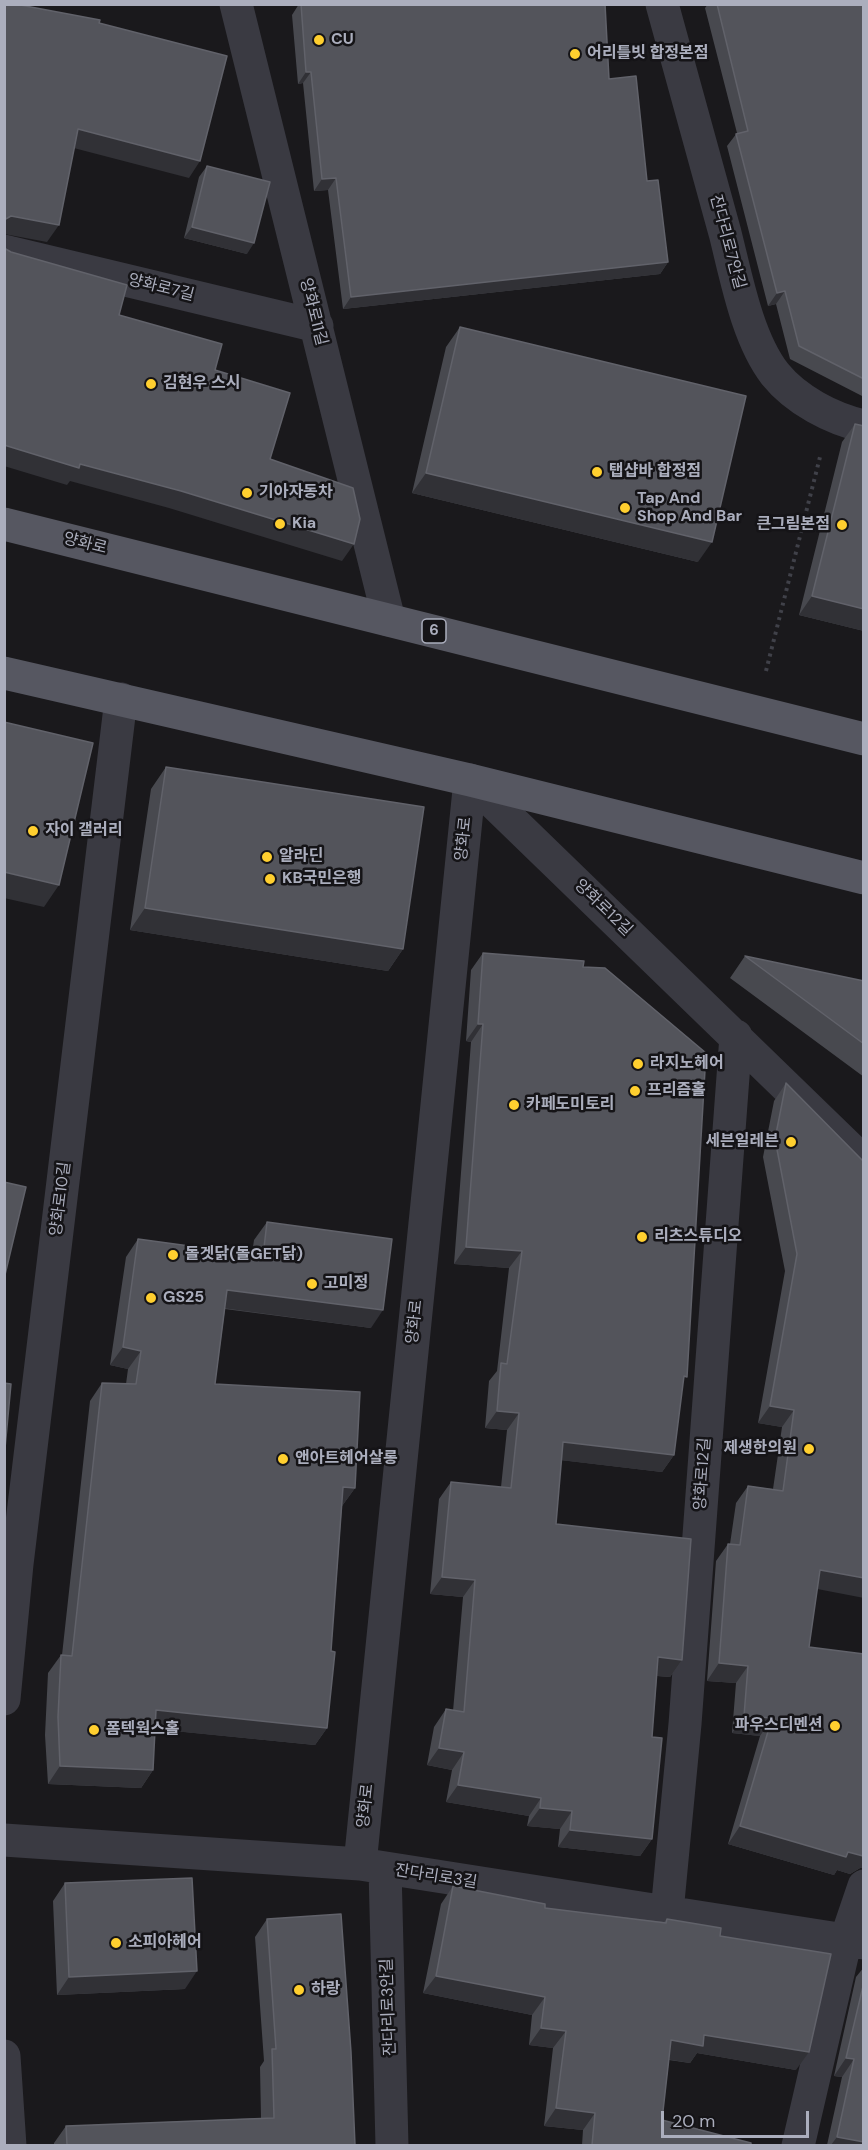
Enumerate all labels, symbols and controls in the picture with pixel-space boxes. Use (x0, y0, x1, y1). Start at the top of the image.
place label: CU (331, 30, 354, 50)
marker: CU (312, 33, 326, 47)
place label: 어리틀빗 합정본점 (587, 44, 709, 64)
marker: 어리틀빗 합정본점 (568, 47, 582, 61)
street label: 잔다리로7안길 (705, 193, 749, 291)
street label: 양화로7길 (126, 271, 196, 305)
street label: 양화로11길 (295, 276, 331, 348)
place label: 김현우 스시 (163, 374, 240, 394)
marker: 김현우 스시 (144, 377, 158, 391)
place label: 탭샵바 합정점 (609, 462, 701, 482)
marker: 탭샵바 합정점 (590, 465, 604, 479)
place label: 기아자동차 (259, 483, 333, 503)
marker: 기아자동차 (240, 486, 254, 500)
place label: Tap And Shop And Bar (637, 489, 742, 527)
marker: Tap And Shop And Bar (618, 501, 632, 515)
place label: Kia (292, 514, 316, 534)
place label: 큰그림본점 (756, 515, 830, 535)
marker: Kia (273, 517, 287, 531)
marker: 큰그림본점 (835, 518, 849, 532)
street label: 양화로 (61, 529, 109, 559)
road number: 6 (422, 619, 446, 643)
street label: 양화로 (452, 816, 476, 862)
place label: 자이 갤러리 (45, 821, 122, 841)
marker: 자이 갤러리 (26, 824, 40, 838)
place label: 알라딘 (279, 847, 323, 867)
marker: 알라딘 (260, 850, 274, 864)
place label: KB국민은행 (282, 869, 362, 889)
marker: KB국민은행 (263, 872, 277, 886)
street label: 양화로12길 (570, 876, 636, 940)
place label: 라지노헤어 (650, 1054, 724, 1074)
marker: 라지노헤어 (631, 1057, 645, 1071)
place label: 프리즘홀 (647, 1081, 706, 1101)
marker: 프리즘홀 (628, 1084, 642, 1098)
place label: 카페도미토리 (526, 1095, 614, 1115)
marker: 카페도미토리 (507, 1098, 521, 1112)
place label: 세븐일레븐 (705, 1132, 779, 1152)
marker: 세븐일레븐 (784, 1135, 798, 1149)
street label: 양화로10길 (47, 1161, 75, 1237)
place label: 리츠스튜디오 (654, 1227, 742, 1247)
marker: 리츠스튜디오 (635, 1230, 649, 1244)
place label: 돌겟닭(돌GET닭) (185, 1245, 303, 1265)
marker: 돌겟닭(돌GET닭) (166, 1248, 180, 1262)
place label: 고미정 (324, 1274, 368, 1294)
marker: 고미정 (305, 1277, 319, 1291)
place label: GS25 (163, 1288, 204, 1308)
marker: GS25 (144, 1291, 158, 1305)
street label: 양화로 (403, 1299, 427, 1345)
street label: 양화로12길 (691, 1437, 715, 1511)
place label: 제생한의원 (723, 1439, 797, 1459)
marker: 제생한의원 (802, 1442, 816, 1456)
place label: 앤아트헤어살롱 (295, 1449, 398, 1469)
marker: 앤아트헤어살롱 (276, 1452, 290, 1466)
place label: 파우스디멘션 (735, 1716, 823, 1736)
marker: 파우스디멘션 (828, 1719, 842, 1733)
place label: 폼텍웍스홀 (106, 1720, 180, 1740)
marker: 폼텍웍스홀 (87, 1723, 101, 1737)
street label: 양화로 (354, 1783, 378, 1829)
street label: 잔다리로3길 (393, 1861, 479, 1893)
place label: 소피아헤어 (128, 1933, 202, 1953)
marker: 소피아헤어 (109, 1936, 123, 1950)
street label: 잔다리로3안길 (378, 1958, 400, 2056)
place label: 하랑 (311, 1980, 340, 2000)
marker: 하랑 (292, 1983, 306, 1997)
scale bar (664, 2099, 812, 2137)
text: 20 m (672, 2109, 715, 2133)

